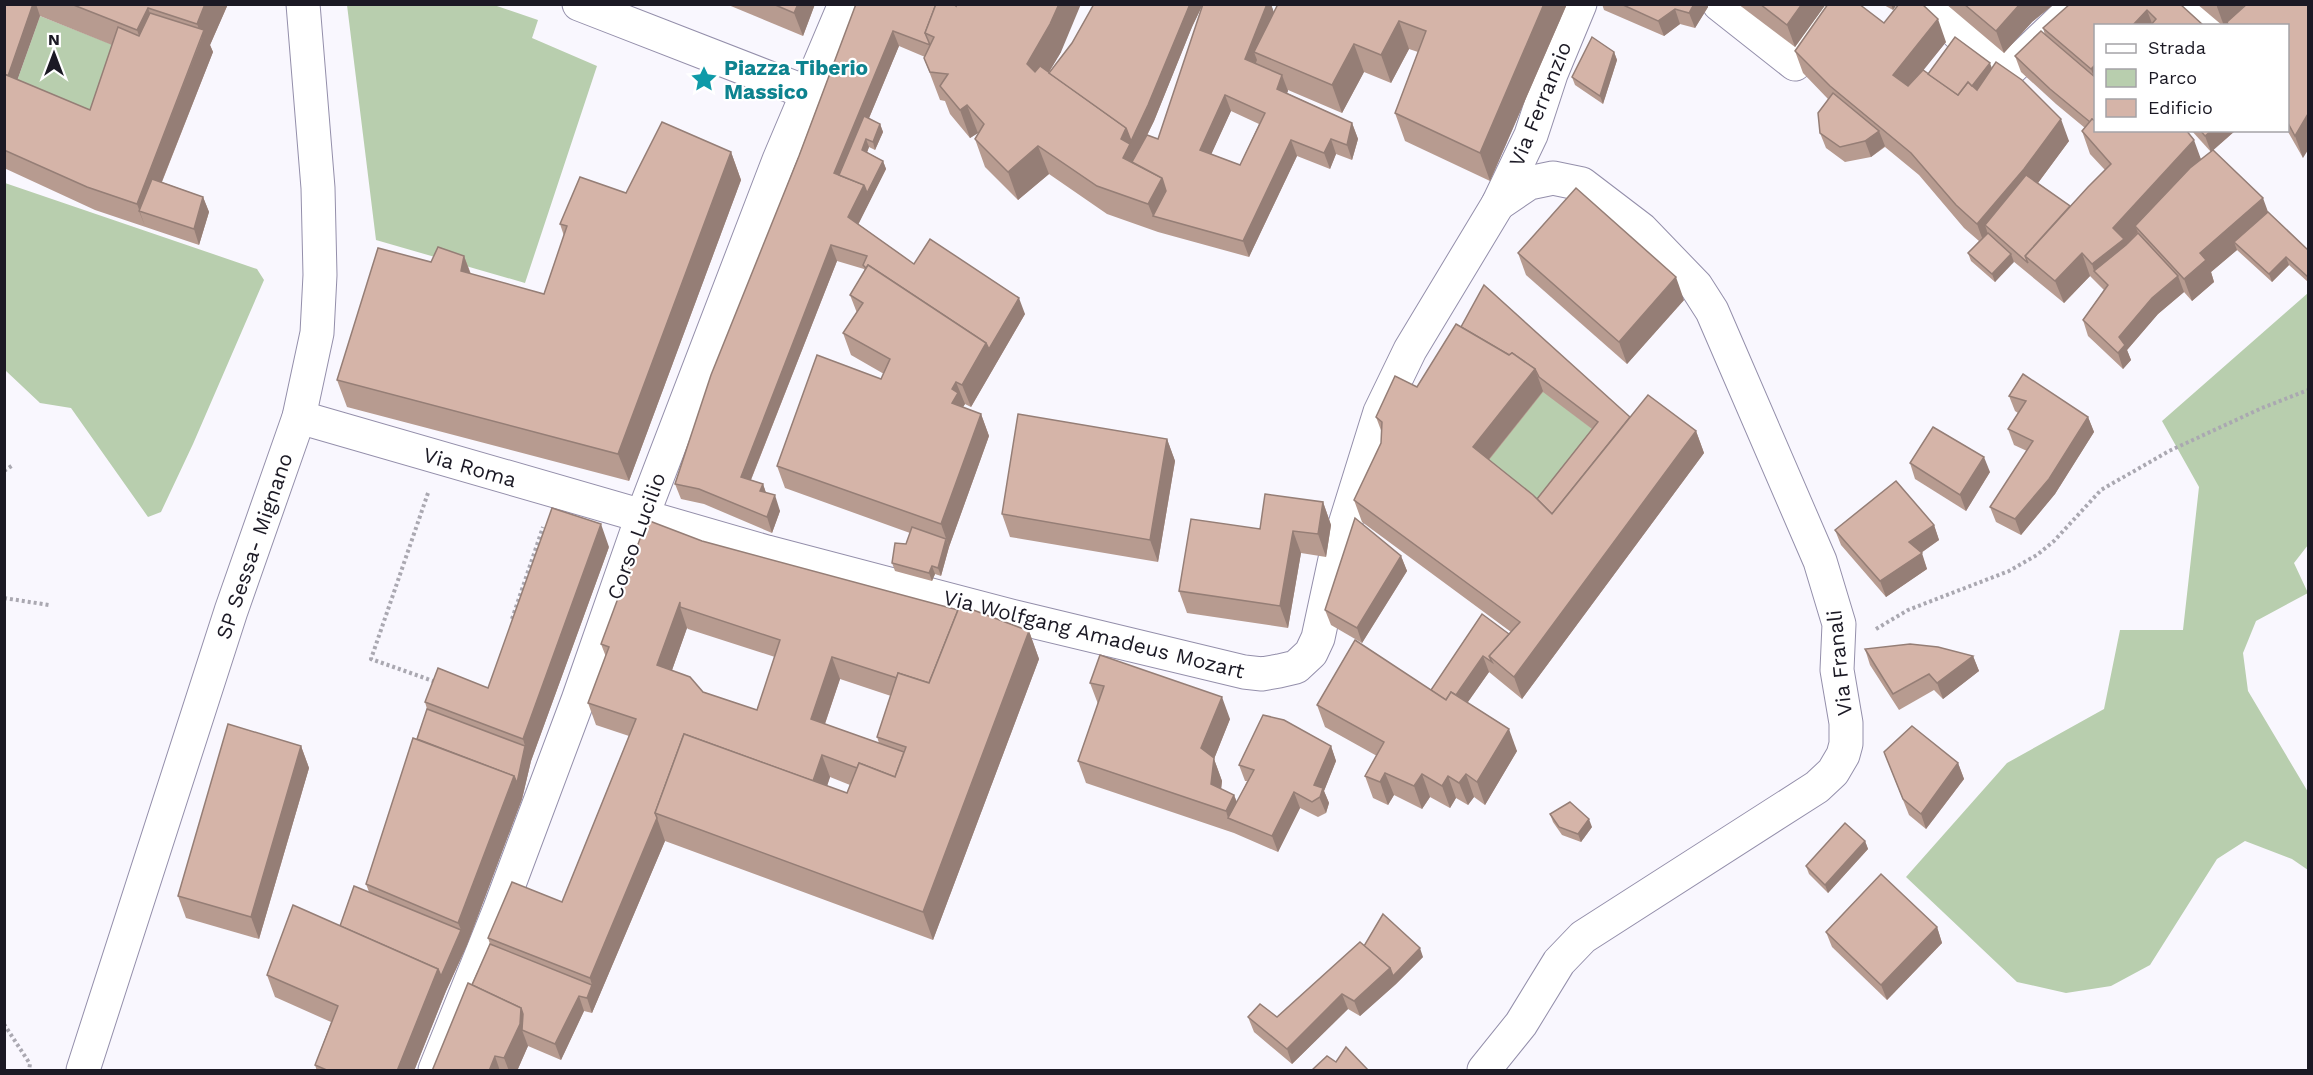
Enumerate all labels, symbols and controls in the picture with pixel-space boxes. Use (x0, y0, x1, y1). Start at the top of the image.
north arrow (24, 24, 84, 84)
legend (2094, 24, 2289, 132)
text: N (48, 30, 60, 49)
text: Strada (2148, 37, 2206, 58)
street label: Via Ferranzio (1504, 38, 1576, 170)
place label: Piazza Tiberio Massico (724, 55, 868, 104)
place icon: Piazza Tiberio Massico (689, 64, 719, 94)
text: Parco (2148, 67, 2197, 88)
text: Edificio (2148, 97, 2213, 118)
street label: Via Roma (420, 442, 520, 492)
street label: SP Sessa- Mignano (210, 450, 298, 642)
street label: Corso Lucilio (601, 469, 671, 603)
street label: Via Wolfgang Amadeus Mozart (941, 584, 1247, 684)
street label: Via Franali (1821, 609, 1857, 717)

